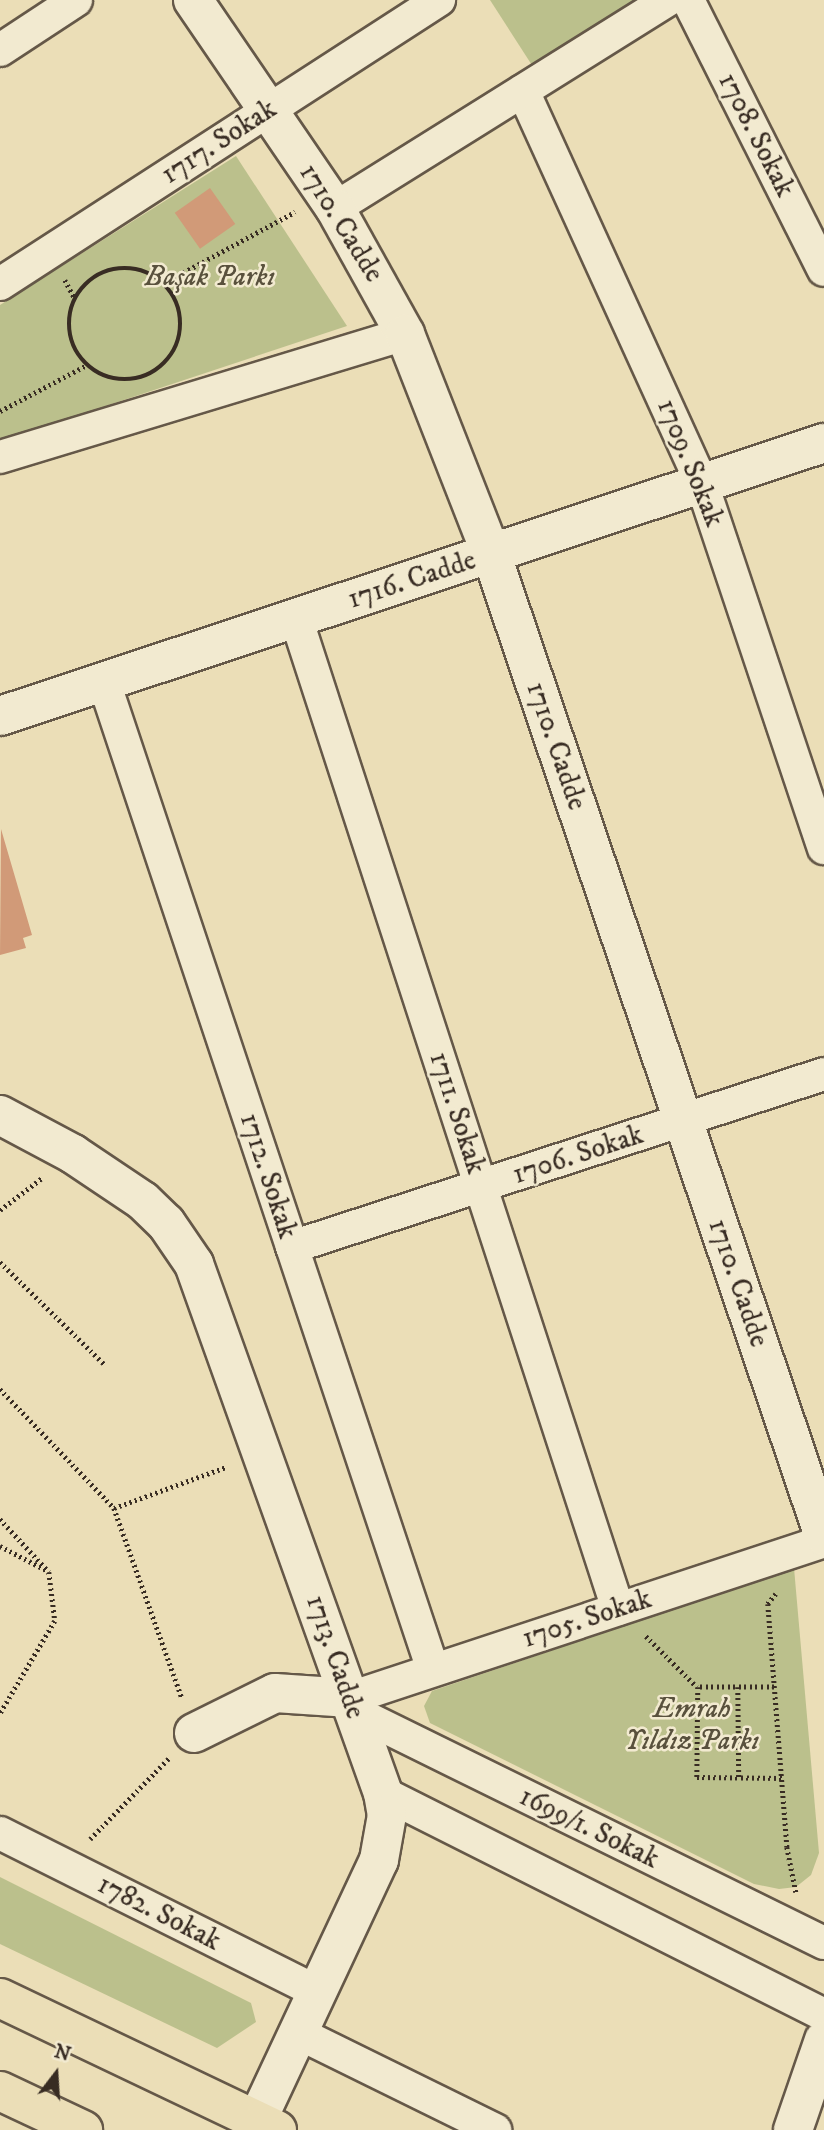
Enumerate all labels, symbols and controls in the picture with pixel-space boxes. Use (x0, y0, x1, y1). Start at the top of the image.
street label: 1708. Sokak (710, 67, 802, 203)
street label: 1717. Sokak (155, 92, 283, 192)
street label: 1710. Cadde (292, 158, 390, 288)
park label: Başak Parkı (145, 260, 275, 294)
street label: 1709. Sokak (649, 394, 731, 532)
street label: 1716. Cadde (344, 544, 480, 616)
street label: 1710. Cadde (518, 678, 594, 814)
street label: 1711. Sokak (422, 1048, 492, 1178)
street label: 1712. Sokak (232, 1109, 304, 1243)
street label: 1706. Sokak (509, 1118, 647, 1192)
street label: 1710. Cadde (700, 1215, 776, 1351)
street label: 1705. Sokak (518, 1582, 656, 1656)
street label: 1713. Cadde (298, 1591, 372, 1723)
park label: Emrah Yıldız Parkı (625, 1692, 759, 1758)
street label: 1699/1. Sokak (514, 1780, 664, 1876)
street label: 1782. Sokak (92, 1868, 226, 1958)
north arrow (21, 2039, 91, 2109)
text: N (51, 2040, 73, 2067)

